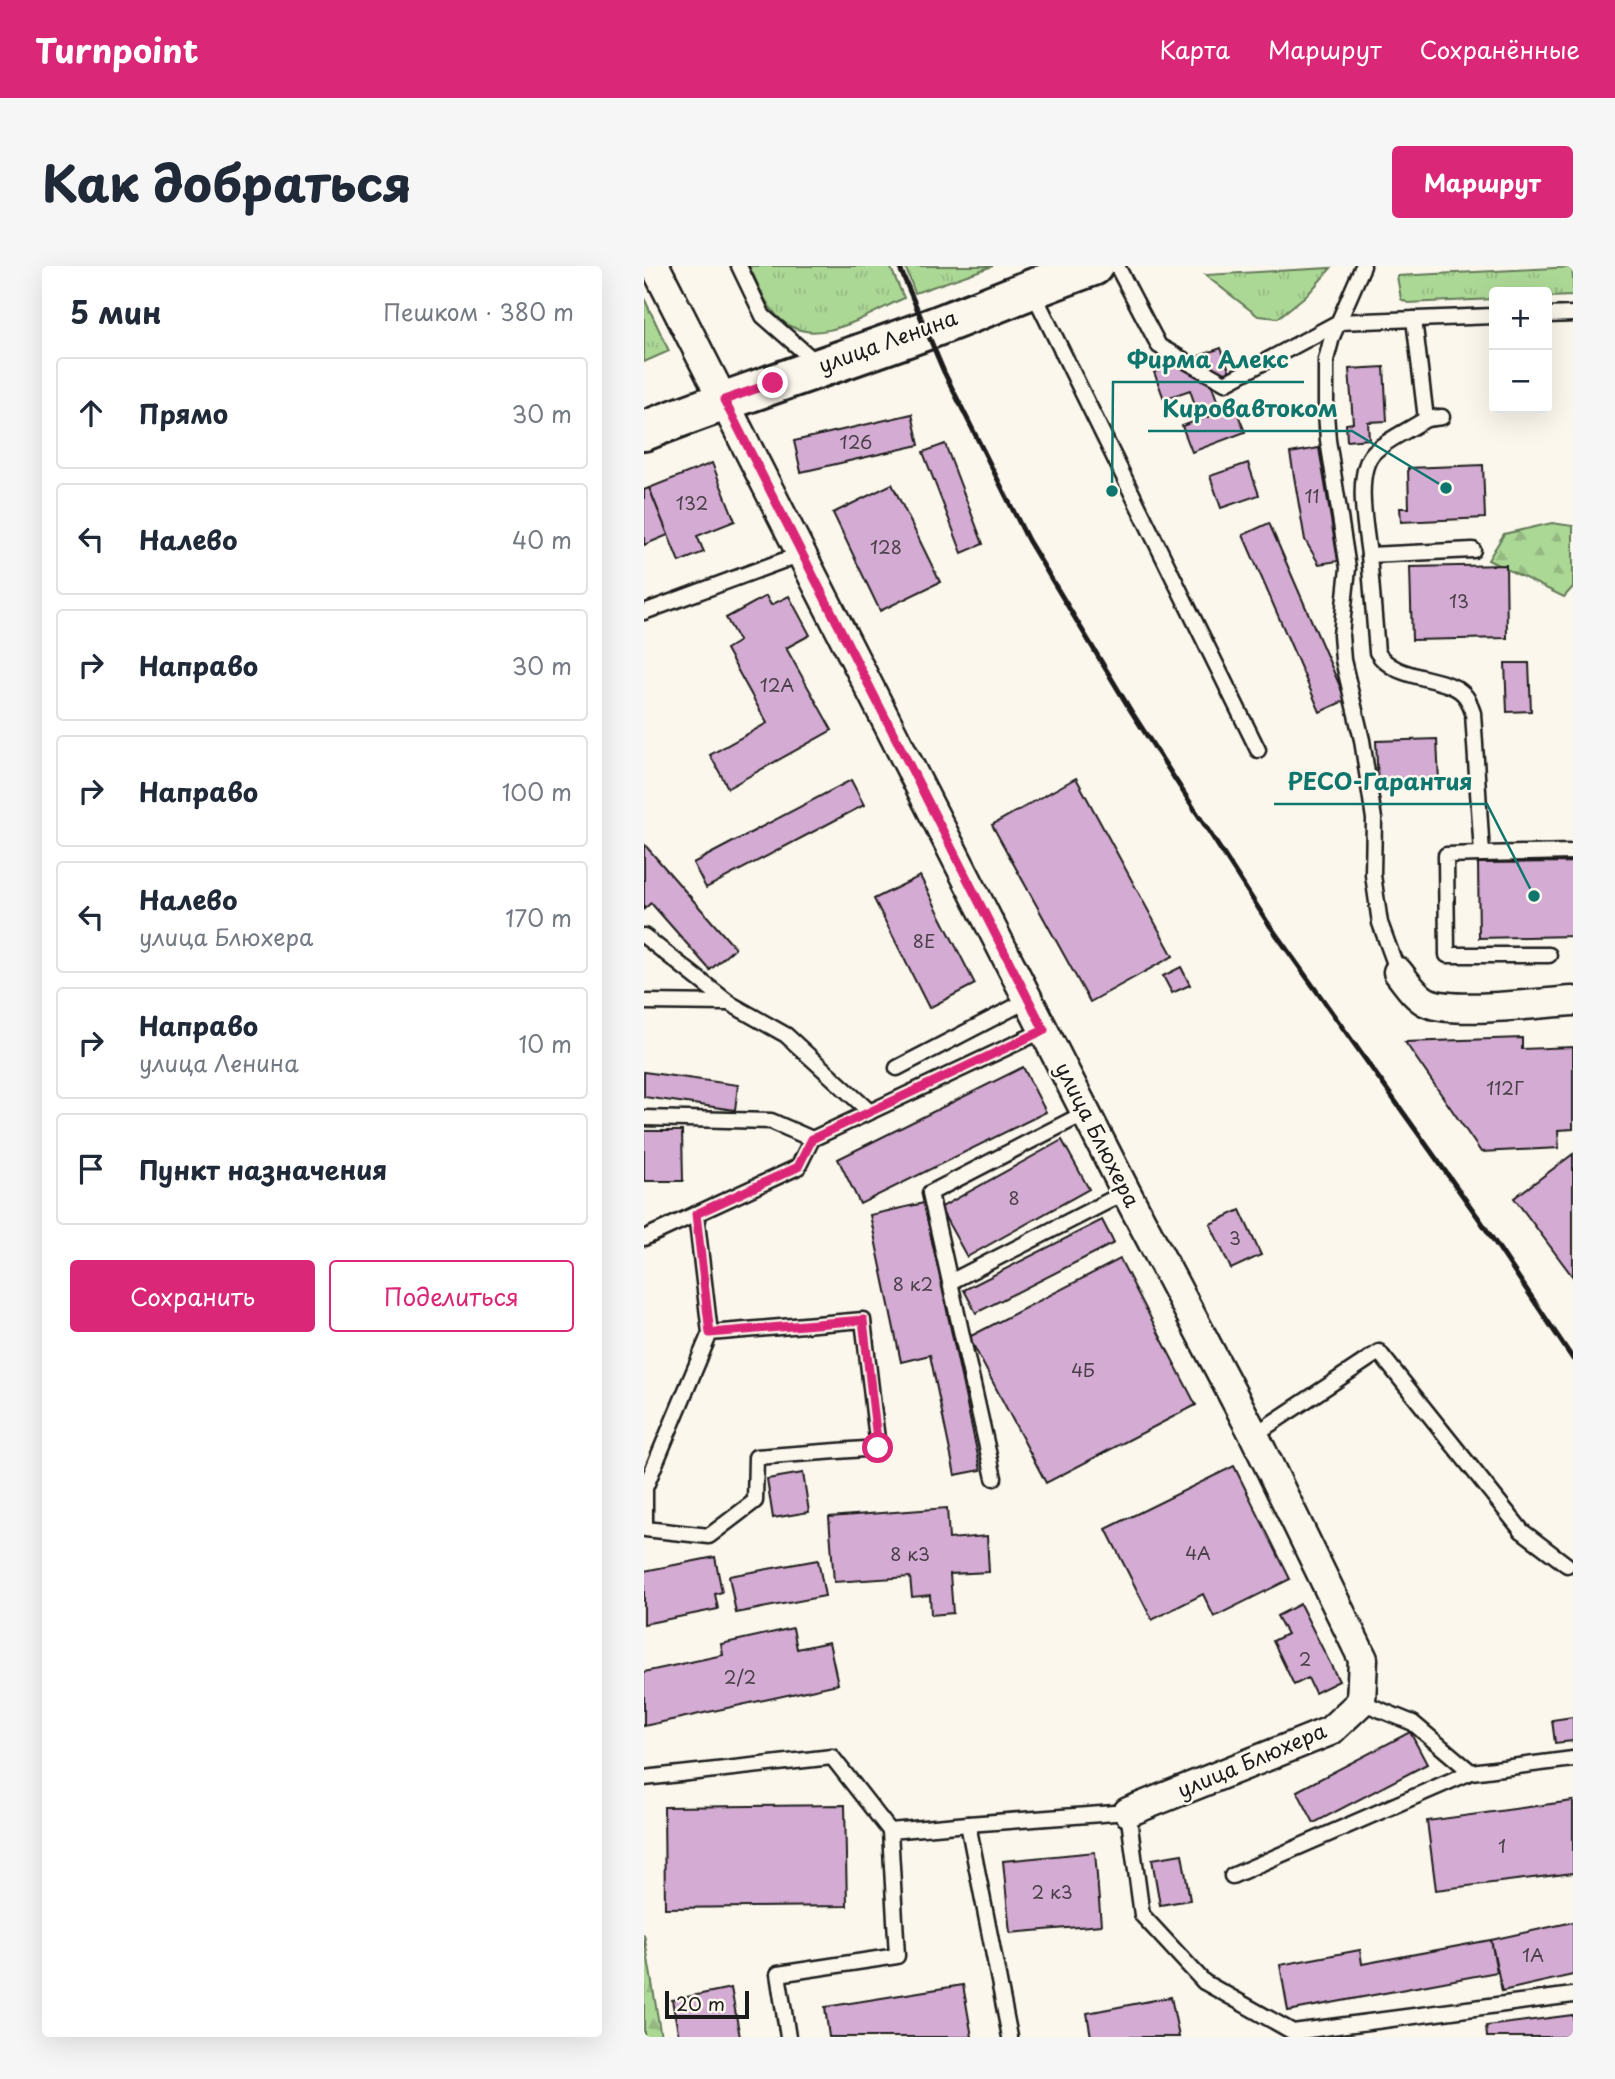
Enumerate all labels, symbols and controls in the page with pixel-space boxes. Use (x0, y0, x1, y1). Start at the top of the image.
text: Turnpoint (35, 24, 199, 74)
text: Карта (1159, 31, 1230, 67)
text: Маршрут (1268, 31, 1382, 67)
text: Сохранённые (1420, 31, 1580, 67)
text: Как добраться (42, 145, 412, 219)
button: Маршрут (1392, 146, 1573, 218)
map controls (1489, 287, 1552, 413)
button: + (1489, 287, 1552, 350)
text: 5 мин (70, 289, 162, 334)
text: Пешком · 380 m (383, 294, 574, 329)
street label: улица Ленина (813, 300, 962, 380)
callout: Фирма Алекс (1113, 338, 1304, 382)
text: Фирма Алекс (1127, 341, 1289, 376)
button: − (1489, 350, 1552, 413)
route end (757, 367, 788, 398)
callout: Кировавтоком (1148, 387, 1352, 431)
text: Кировавтоком (1162, 390, 1338, 425)
icon: ahead (72, 394, 110, 432)
text: Прямо (139, 394, 228, 433)
text: 30 m (511, 396, 572, 431)
house number: 126 (840, 428, 872, 455)
house number: 11 (1304, 482, 1320, 509)
house number: 132 (676, 489, 708, 516)
icon: left (72, 520, 110, 558)
text: Налево (139, 520, 237, 559)
text: 40 m (512, 522, 572, 557)
house number: 128 (870, 533, 902, 560)
house number: 13 (1449, 587, 1469, 614)
icon: right (72, 646, 110, 684)
text: Направо (139, 646, 258, 685)
text: 30 m (511, 648, 572, 683)
house number: 12А (760, 671, 795, 698)
callout: РЕСО-Гарантия (1274, 760, 1487, 804)
text: РЕСО-Гарантия (1287, 763, 1473, 798)
icon: right (72, 772, 110, 810)
text: Направо (139, 772, 258, 811)
text: 100 m (502, 774, 572, 809)
text: Налево (139, 880, 237, 919)
icon: left (72, 898, 110, 936)
text: 170 m (505, 900, 572, 935)
text: улица Блюхера (139, 919, 313, 954)
house number: 8Е (913, 927, 935, 954)
text: Направо (139, 1006, 258, 1045)
icon: right (72, 1024, 110, 1062)
text: 10 m (518, 1026, 572, 1061)
text: улица Ленина (139, 1045, 299, 1080)
street label: улица Блюхера (1048, 1056, 1149, 1212)
house number: 112Г (1486, 1074, 1524, 1101)
icon: arrive (72, 1150, 110, 1188)
text: Пункт назначения (139, 1150, 387, 1189)
house number: 8 (1008, 1184, 1020, 1211)
house number: 3 (1229, 1224, 1241, 1251)
button: Сохранить (70, 1260, 315, 1332)
button: Поделиться (329, 1260, 574, 1332)
house number: 8 к2 (893, 1270, 933, 1297)
house number: 4Б (1071, 1356, 1095, 1383)
route start (862, 1432, 893, 1463)
house number: 4А (1185, 1539, 1211, 1566)
house number: 8 к3 (890, 1540, 930, 1567)
house number: 2 (1299, 1645, 1311, 1672)
house number: 2/2 (724, 1663, 756, 1690)
street label: улица Блюхера (1172, 1713, 1331, 1805)
house number: 1 (1498, 1832, 1506, 1859)
house number: 2 к3 (1031, 1878, 1073, 1905)
house number: 1А (1522, 1941, 1544, 1968)
scale bar (665, 1988, 749, 2020)
text: 20 m (676, 1989, 725, 2017)

